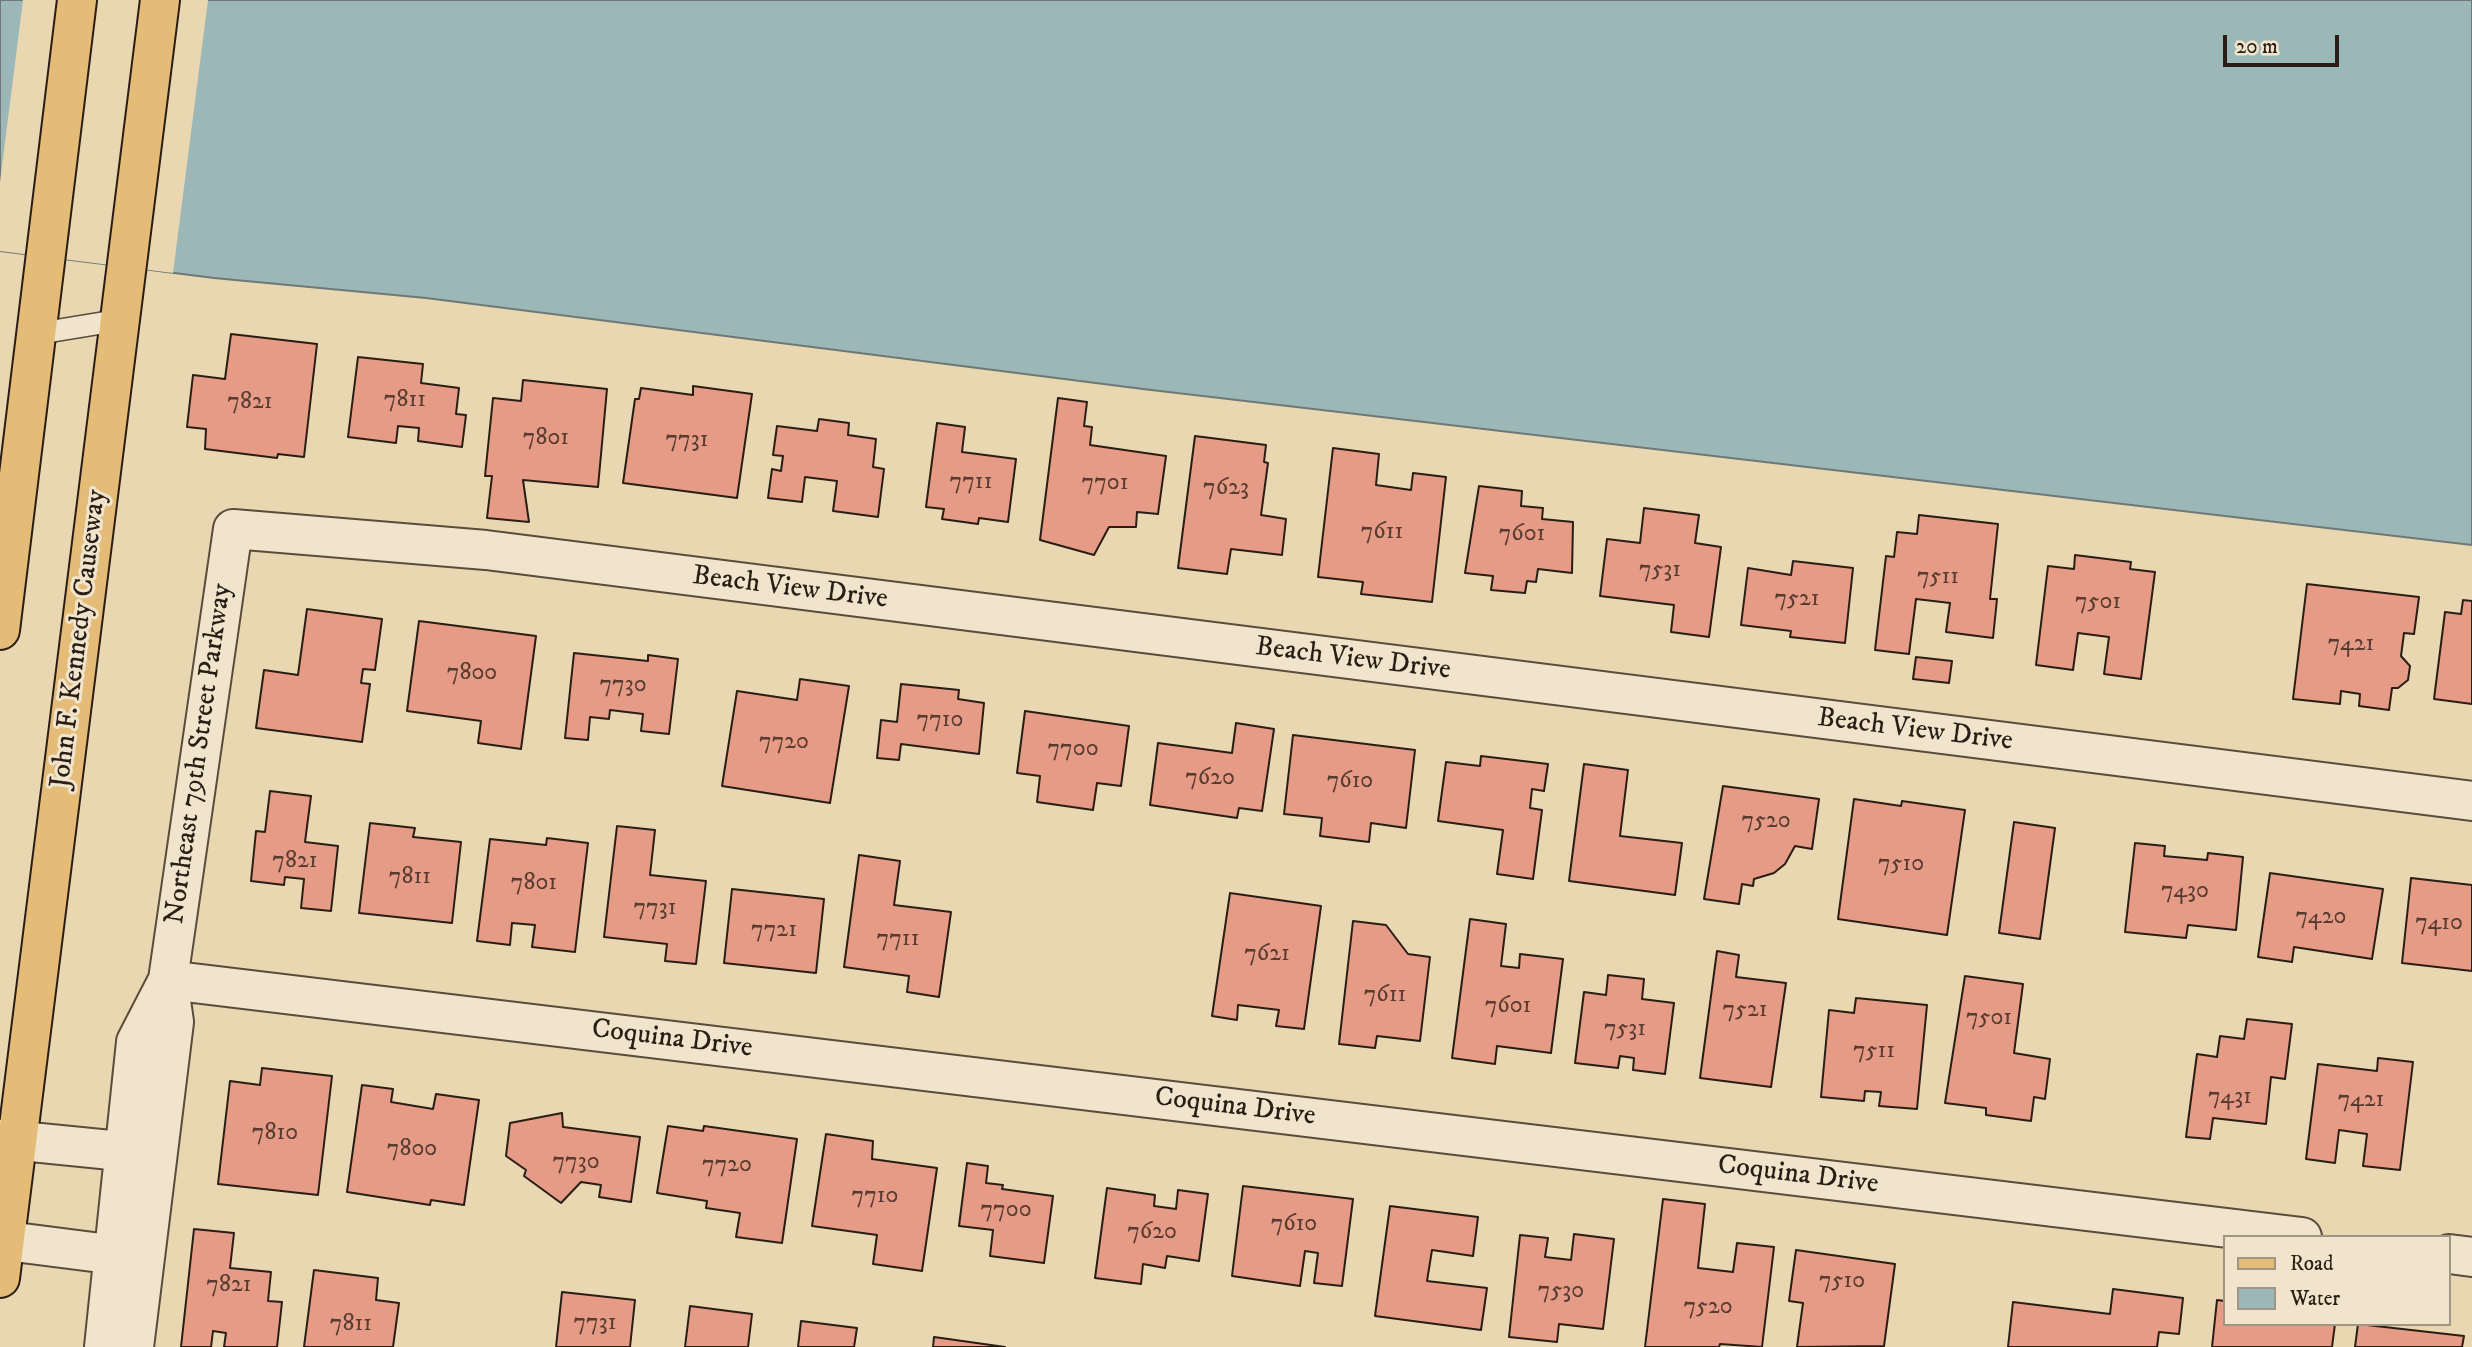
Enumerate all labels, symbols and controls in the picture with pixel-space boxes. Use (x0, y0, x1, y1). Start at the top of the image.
scale bar (2227, 21, 2342, 65)
text: 20 m (2236, 34, 2278, 60)
house number: 7811 (384, 387, 426, 415)
house number: 7821 (227, 389, 273, 417)
house number: 7801 (523, 425, 569, 453)
house number: 7731 (665, 427, 709, 455)
house number: 7711 (950, 469, 992, 497)
house number: 7701 (1082, 470, 1128, 498)
house number: 7623 (1203, 475, 1249, 503)
street label: John F. Kennedy Causeway (45, 488, 115, 790)
house number: 7611 (1361, 519, 1403, 547)
house number: 7601 (1499, 521, 1545, 549)
house number: 7531 (1639, 557, 1681, 585)
street label: Beach View Drive (690, 560, 890, 618)
house number: 7511 (1917, 564, 1959, 592)
street label: Northeast 79th Street Parkway (159, 582, 241, 926)
house number: 7521 (1774, 586, 1820, 614)
house number: 7501 (2075, 589, 2121, 617)
street label: Beach View Drive (1253, 631, 1453, 689)
house number: 7421 (2328, 631, 2374, 659)
house number: 7800 (447, 660, 497, 688)
house number: 7730 (599, 672, 647, 700)
street label: Beach View Drive (1815, 702, 2015, 760)
house number: 7710 (917, 707, 963, 735)
house number: 7720 (759, 729, 809, 757)
house number: 7700 (1047, 736, 1099, 764)
house number: 7620 (1185, 765, 1235, 793)
house number: 7610 (1327, 768, 1373, 796)
house number: 7520 (1741, 808, 1791, 836)
house number: 7821 (272, 848, 318, 876)
house number: 7510 (1878, 851, 1924, 879)
house number: 7811 (389, 864, 431, 892)
house number: 7801 (511, 870, 557, 898)
house number: 7430 (2161, 878, 2209, 906)
house number: 7731 (633, 895, 677, 923)
house number: 7420 (2296, 904, 2346, 932)
house number: 7410 (2415, 910, 2463, 938)
house number: 7721 (751, 917, 797, 945)
house number: 7711 (877, 926, 919, 954)
house number: 7621 (1244, 941, 1290, 969)
house number: 7611 (1364, 982, 1406, 1010)
house number: 7601 (1485, 993, 1531, 1021)
house number: 7521 (1722, 997, 1768, 1025)
house number: 7501 (1966, 1005, 2012, 1033)
street label: Coquina Drive (590, 1013, 754, 1067)
house number: 7531 (1604, 1016, 1646, 1044)
house number: 7511 (1853, 1038, 1895, 1066)
street label: Coquina Drive (1153, 1081, 1317, 1135)
house number: 7431 (2208, 1084, 2252, 1112)
house number: 7421 (2338, 1087, 2384, 1115)
house number: 7810 (252, 1120, 298, 1148)
house number: 7800 (387, 1136, 437, 1164)
house number: 7730 (552, 1149, 600, 1177)
street label: Coquina Drive (1716, 1149, 1880, 1203)
house number: 7720 (702, 1152, 752, 1180)
house number: 7710 (852, 1183, 898, 1211)
house number: 7700 (980, 1197, 1032, 1225)
house number: 7610 (1271, 1211, 1317, 1239)
house number: 7620 (1127, 1219, 1177, 1247)
legend (2224, 1235, 2451, 1326)
text: Road (2290, 1251, 2334, 1277)
house number: 7510 (1819, 1268, 1865, 1296)
house number: 7821 (206, 1272, 252, 1300)
house number: 7530 (1538, 1278, 1584, 1306)
text: Water (2290, 1286, 2340, 1312)
house number: 7520 (1683, 1294, 1733, 1322)
house number: 7731 (573, 1310, 617, 1338)
house number: 7811 (330, 1311, 372, 1339)

